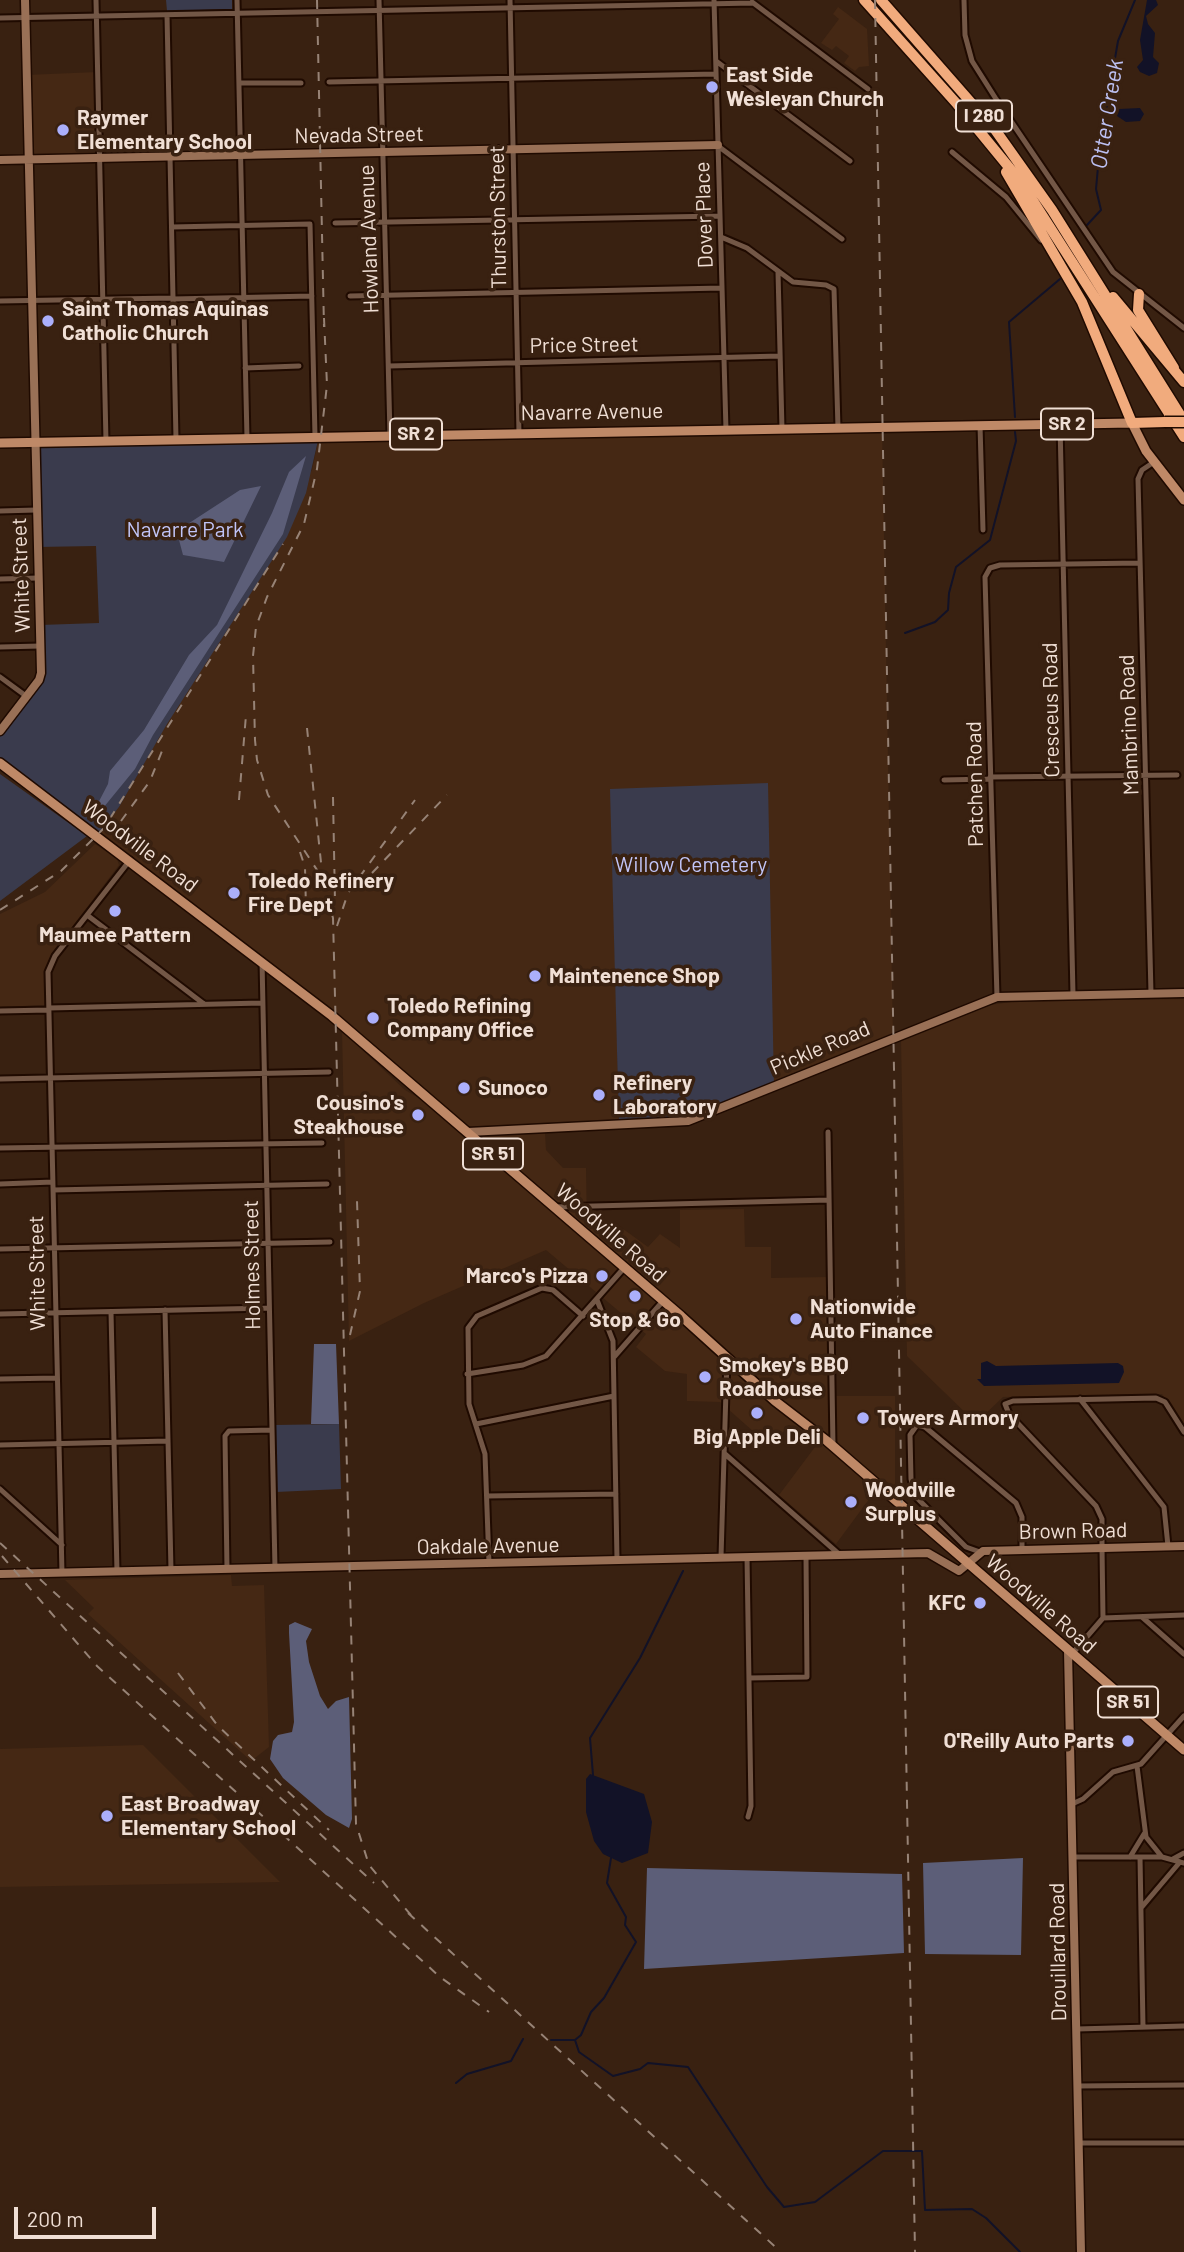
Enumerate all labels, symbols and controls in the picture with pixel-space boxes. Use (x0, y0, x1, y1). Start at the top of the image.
water label: Otter Creek (1085, 57, 1129, 171)
place label: East Side Wesleyan Church (726, 62, 884, 112)
marker: East Side Wesleyan Church (704, 79, 720, 95)
road number: I 280 (956, 100, 1012, 132)
place label: Raymer Elementary School (77, 105, 252, 155)
street label: Nevada Street (294, 121, 424, 149)
marker: Raymer Elementary School (55, 122, 71, 138)
street label: Thurston Street (484, 145, 512, 289)
street label: Dover Place (690, 161, 718, 269)
street label: Howland Avenue (354, 164, 384, 314)
place label: Saint Thomas Aquinas Catholic Church (62, 296, 269, 346)
marker: Saint Thomas Aquinas Catholic Church (40, 313, 56, 329)
street label: Price Street (529, 331, 639, 359)
street label: Navarre Avenue (520, 398, 664, 426)
road number: SR 2 (1041, 408, 1093, 440)
road number: SR 2 (390, 418, 442, 449)
street label: White Street (6, 517, 36, 633)
park label: Navarre Park (126, 517, 244, 543)
street label: Cresceus Road (1037, 642, 1065, 778)
street label: Mambrino Road (1114, 654, 1144, 796)
street label: Patchen Road (961, 721, 989, 847)
street label: Woodville Road (77, 794, 203, 898)
park label: Willow Cemetery (615, 852, 767, 878)
place label: Toledo Refinery Fire Dept (248, 868, 394, 918)
marker: Toledo Refinery Fire Dept (226, 885, 242, 901)
marker: Maumee Pattern (107, 903, 123, 919)
place label: Maumee Pattern (39, 922, 191, 948)
place label: Maintenence Shop (549, 963, 720, 989)
marker: Maintenence Shop (527, 968, 543, 984)
place label: Toledo Refining Company Office (387, 993, 534, 1043)
marker: Toledo Refining Company Office (365, 1010, 381, 1026)
street label: Pickle Road (766, 1016, 874, 1080)
place label: Refinery Laboratory (613, 1070, 717, 1120)
place label: Sunoco (478, 1075, 548, 1101)
marker: Sunoco (456, 1080, 472, 1096)
marker: Refinery Laboratory (591, 1087, 607, 1103)
place label: Cousino's Steakhouse (293, 1090, 404, 1140)
marker: Cousino's Steakhouse (410, 1107, 426, 1123)
road number: SR 51 (463, 1138, 523, 1170)
street label: Woodville Road (550, 1178, 672, 1288)
street label: Holmes Street (238, 1200, 266, 1330)
street label: White Street (23, 1215, 51, 1331)
place label: Marco's Pizza (466, 1263, 588, 1289)
marker: Marco's Pizza (594, 1268, 610, 1284)
marker: Stop & Go (627, 1288, 643, 1304)
place label: Nationwide Auto Finance (810, 1294, 933, 1344)
place label: Stop & Go (589, 1307, 681, 1333)
marker: Nationwide Auto Finance (788, 1311, 804, 1327)
place label: Smokey's BBQ Roadhouse (719, 1352, 849, 1402)
marker: Smokey's BBQ Roadhouse (697, 1369, 713, 1385)
marker: Big Apple Deli (749, 1405, 765, 1421)
place label: Towers Armory (877, 1405, 1019, 1431)
marker: Towers Armory (855, 1410, 871, 1426)
place label: Big Apple Deli (693, 1424, 821, 1450)
place label: Woodville Surplus (865, 1477, 955, 1527)
marker: Woodville Surplus (843, 1494, 859, 1510)
street label: Brown Road (1018, 1517, 1128, 1545)
street label: Oakdale Avenue (416, 1532, 560, 1560)
street label: Woodville Road (980, 1549, 1102, 1659)
place label: KFC (928, 1590, 966, 1616)
marker: KFC (972, 1595, 988, 1611)
road number: SR 51 (1098, 1686, 1158, 1718)
place label: O'Reilly Auto Parts (943, 1728, 1114, 1754)
marker: O'Reilly Auto Parts (1120, 1733, 1136, 1749)
place label: East Broadway Elementary School (121, 1791, 296, 1841)
marker: East Broadway Elementary School (99, 1808, 115, 1824)
street label: Drouillard Road (1044, 1882, 1072, 2022)
scale bar (18, 2192, 159, 2236)
text: 200 m (27, 2206, 84, 2231)

